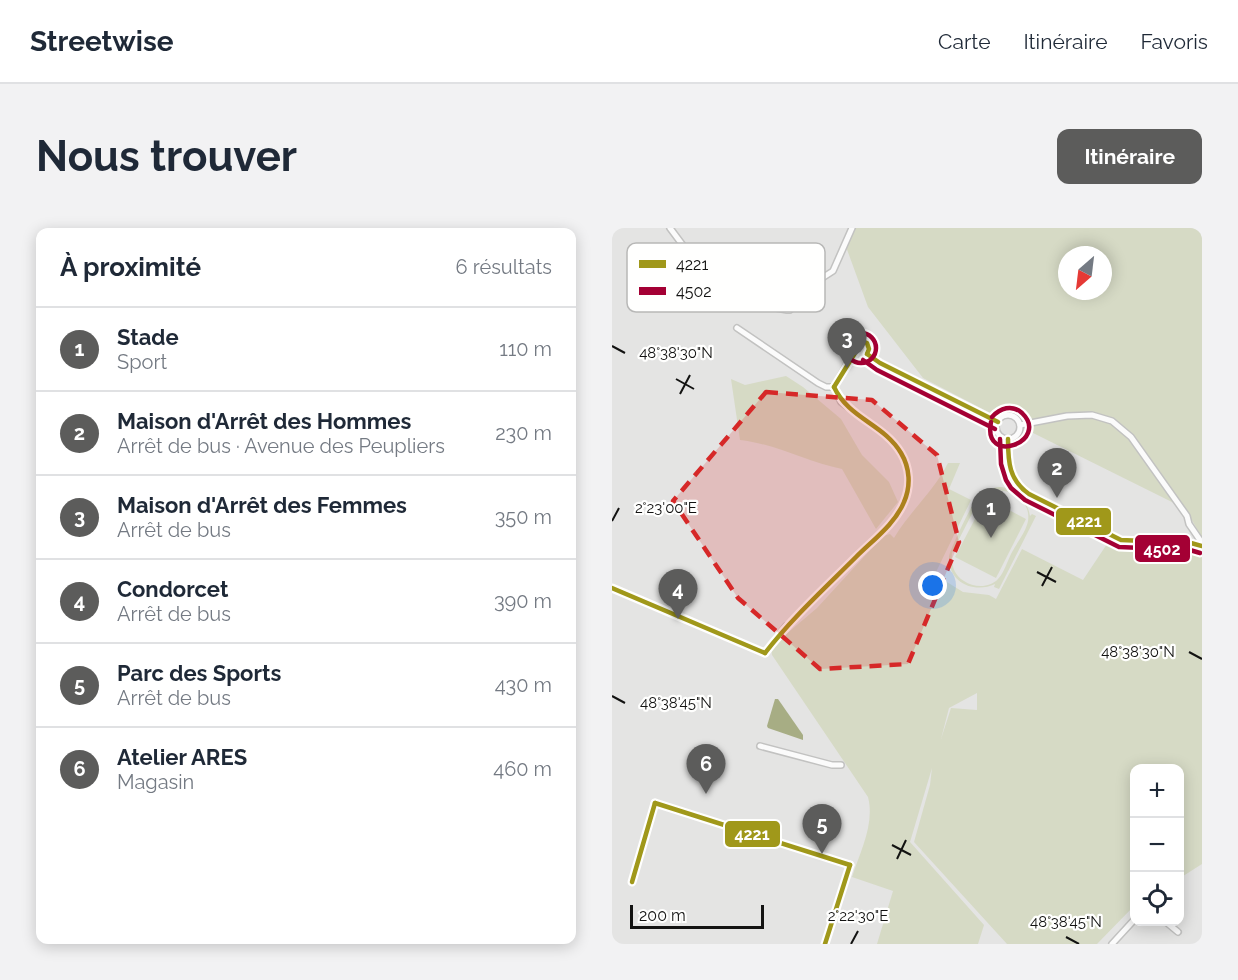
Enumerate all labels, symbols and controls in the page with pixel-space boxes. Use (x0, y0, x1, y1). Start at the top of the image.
text: Streetwise (30, 25, 174, 58)
text: Carte (938, 29, 990, 54)
text: Itinéraire (1023, 29, 1107, 54)
text: Favoris (1140, 29, 1208, 54)
button: Itinéraire (1057, 129, 1202, 184)
text: Nous trouver (36, 132, 297, 181)
legend (627, 243, 825, 312)
north arrow (1058, 246, 1112, 300)
text: À proximité (60, 252, 201, 282)
text: 6 résultats (456, 255, 552, 279)
text: 4221 (676, 255, 708, 274)
text: 4502 (676, 282, 712, 301)
pin: 3 (828, 318, 866, 368)
text: Stade (117, 324, 179, 350)
text: 1 (75, 337, 84, 361)
text: 110 m (499, 337, 552, 361)
text: 48°38'30"N (639, 344, 713, 362)
text: Sport (117, 350, 167, 374)
text: Maison d'Arrêt des Hommes (117, 408, 411, 434)
text: 2 (74, 421, 85, 445)
text: 230 m (495, 421, 552, 445)
text: Arrêt de bus · Avenue des Peupliers (117, 434, 445, 458)
pin: 2 (1038, 448, 1076, 498)
pin: 1 (972, 488, 1010, 538)
text: Maison d'Arrêt des Femmes (117, 492, 407, 518)
text: 2°23'00"E (635, 499, 697, 517)
text: 3 (74, 505, 85, 529)
text: 350 m (495, 505, 552, 529)
line badge: 4221 (1055, 507, 1112, 536)
text: 4221 (1066, 512, 1102, 531)
text: Arrêt de bus (117, 518, 231, 542)
line badge: 4502 (1134, 534, 1191, 563)
text: 4502 (1144, 540, 1180, 559)
pin: 4 (658, 570, 698, 619)
your location (918, 571, 947, 600)
text: Condorcet (117, 576, 228, 602)
text: 4 (74, 589, 85, 613)
text: 390 m (494, 589, 552, 613)
text: Arrêt de bus (117, 602, 231, 626)
text: 48°38'30"N (1101, 643, 1175, 661)
text: Parc des Sports (117, 660, 281, 686)
text: 5 (74, 673, 85, 697)
text: 430 m (495, 673, 552, 697)
text: Arrêt de bus (117, 686, 231, 710)
text: 48°38'45"N (640, 694, 712, 712)
text: Atelier ARES (117, 744, 247, 770)
pin: 6 (686, 744, 725, 794)
text: 6 (73, 757, 86, 781)
text: 460 m (493, 757, 552, 781)
map controls (1130, 764, 1184, 926)
button: + (1130, 764, 1184, 818)
text: Magasin (117, 770, 194, 794)
pin: 5 (802, 804, 842, 854)
button: − (1130, 818, 1184, 872)
line badge: 4221 (724, 820, 781, 848)
text: 4221 (734, 825, 770, 844)
button: locate (1130, 872, 1184, 926)
scale bar (630, 902, 764, 930)
text: 200 m (639, 906, 686, 925)
text: 2°22'30"E (828, 907, 888, 925)
text: 48°38'45"N (1030, 913, 1102, 931)

